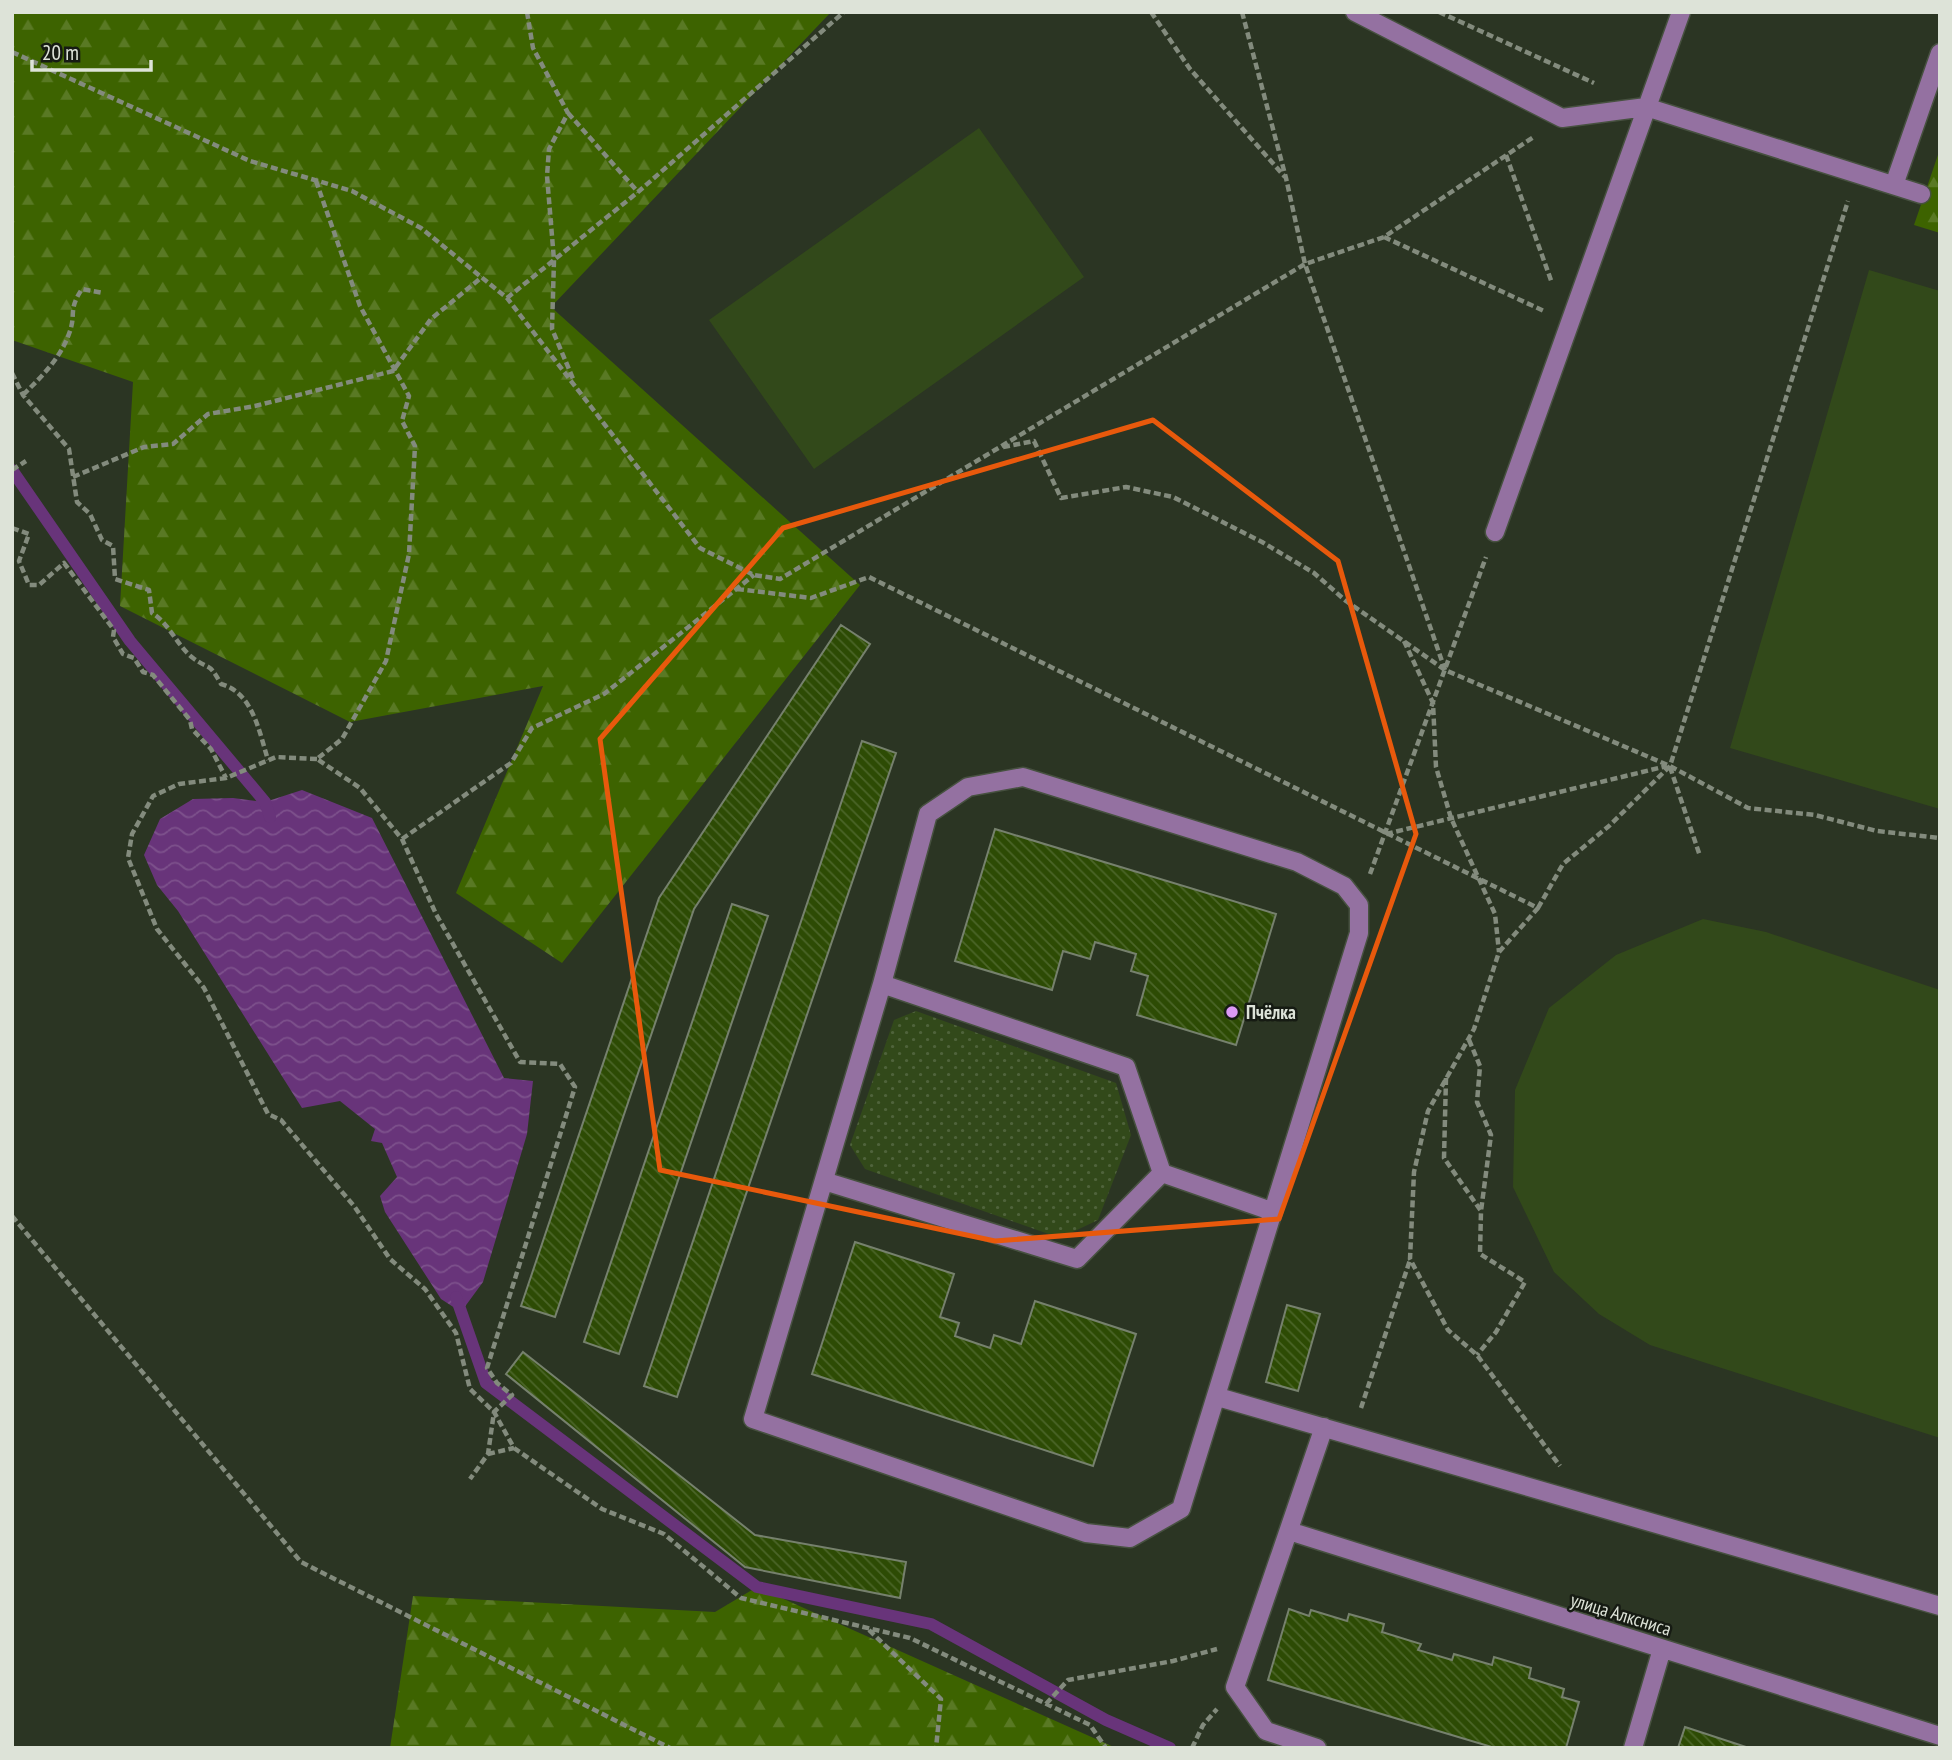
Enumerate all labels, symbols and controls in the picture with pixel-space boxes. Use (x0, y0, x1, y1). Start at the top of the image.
scale bar (32, 28, 150, 72)
text: 20 m (42, 39, 79, 66)
place label: Пчёлка (1246, 1000, 1296, 1024)
marker: Пчёлка (1224, 1004, 1240, 1020)
street label: улица Алксниса (1568, 1587, 1674, 1641)

